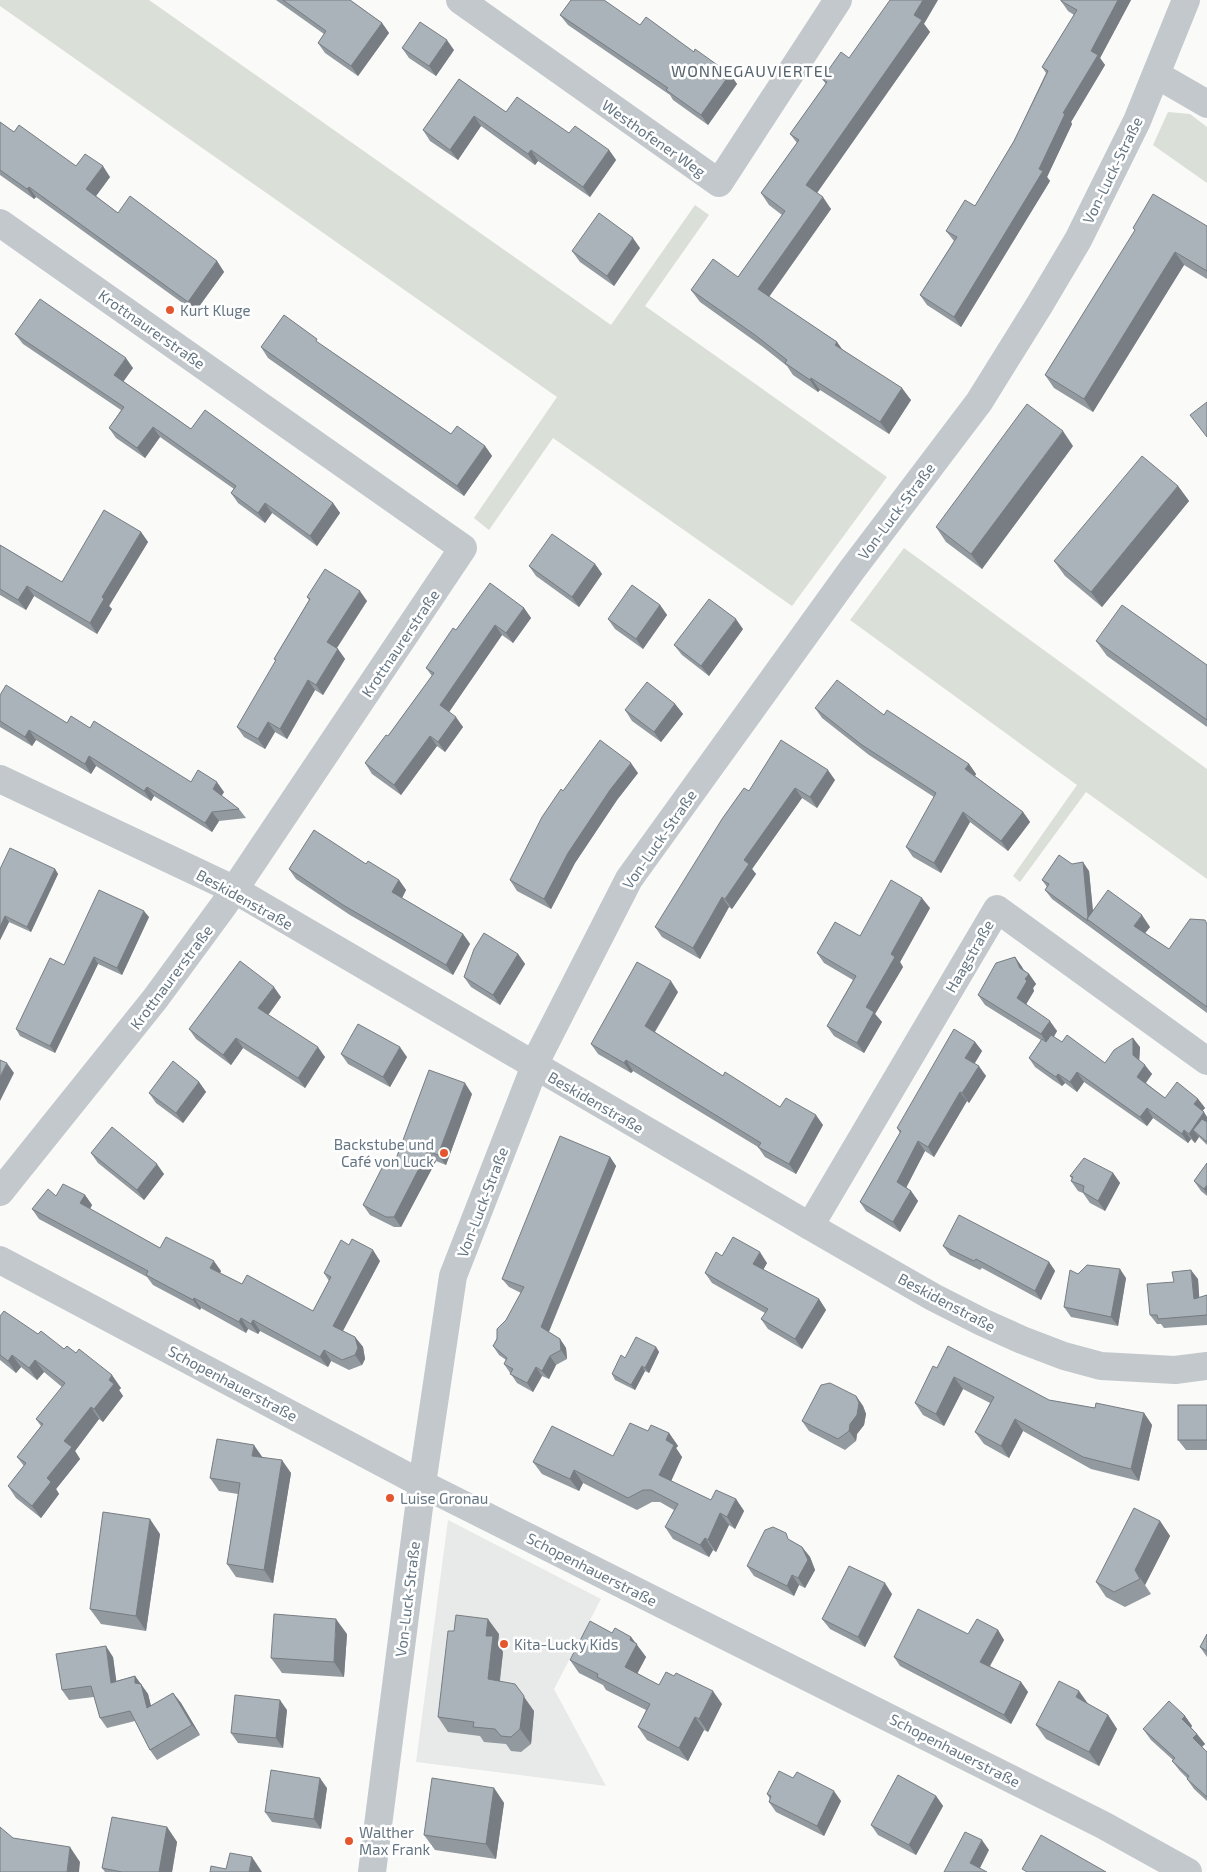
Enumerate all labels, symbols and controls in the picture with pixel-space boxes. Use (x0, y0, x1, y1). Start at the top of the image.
district label: WONNEGAUVIERTEL (671, 61, 833, 80)
street label: Westhofener Weg (599, 96, 710, 181)
street label: Von-Luck-Straße (1078, 114, 1146, 226)
street label: Krottnaurerstraße (95, 286, 209, 372)
place label: Kurt Kluge (180, 301, 251, 319)
marker: Kurt Kluge (164, 304, 176, 316)
street label: Von-Luck-Straße (854, 459, 938, 563)
street label: Krottnaurerstraße (357, 586, 443, 700)
street label: Von-Luck-Straße (618, 786, 700, 892)
street label: Beskidenstraße (194, 865, 296, 933)
street label: Haagstraße (941, 917, 997, 995)
street label: Krottnaurerstraße (126, 921, 216, 1033)
street label: Beskidenstraße (545, 1067, 647, 1137)
place label: Backstube und Café von Luck (334, 1135, 434, 1170)
street label: Von-Luck-Straße (453, 1144, 511, 1260)
marker: Backstube und Café von Luck (438, 1147, 450, 1159)
street label: Beskidenstraße (895, 1269, 999, 1335)
street label: Schopenhauerstraße (165, 1341, 301, 1425)
place label: Luise Gronau (400, 1489, 488, 1507)
marker: Luise Gronau (384, 1492, 396, 1504)
street label: Schopenhauerstraße (524, 1528, 660, 1610)
street label: Von-Luck-Straße (391, 1540, 423, 1658)
place label: Kita-Lucky Kids (514, 1635, 618, 1653)
marker: Kita-Lucky Kids (498, 1638, 510, 1650)
street label: Schopenhauerstraße (887, 1709, 1023, 1791)
place label: Walther Max Frank (359, 1823, 430, 1858)
marker: Walther Max Frank (343, 1835, 355, 1847)

